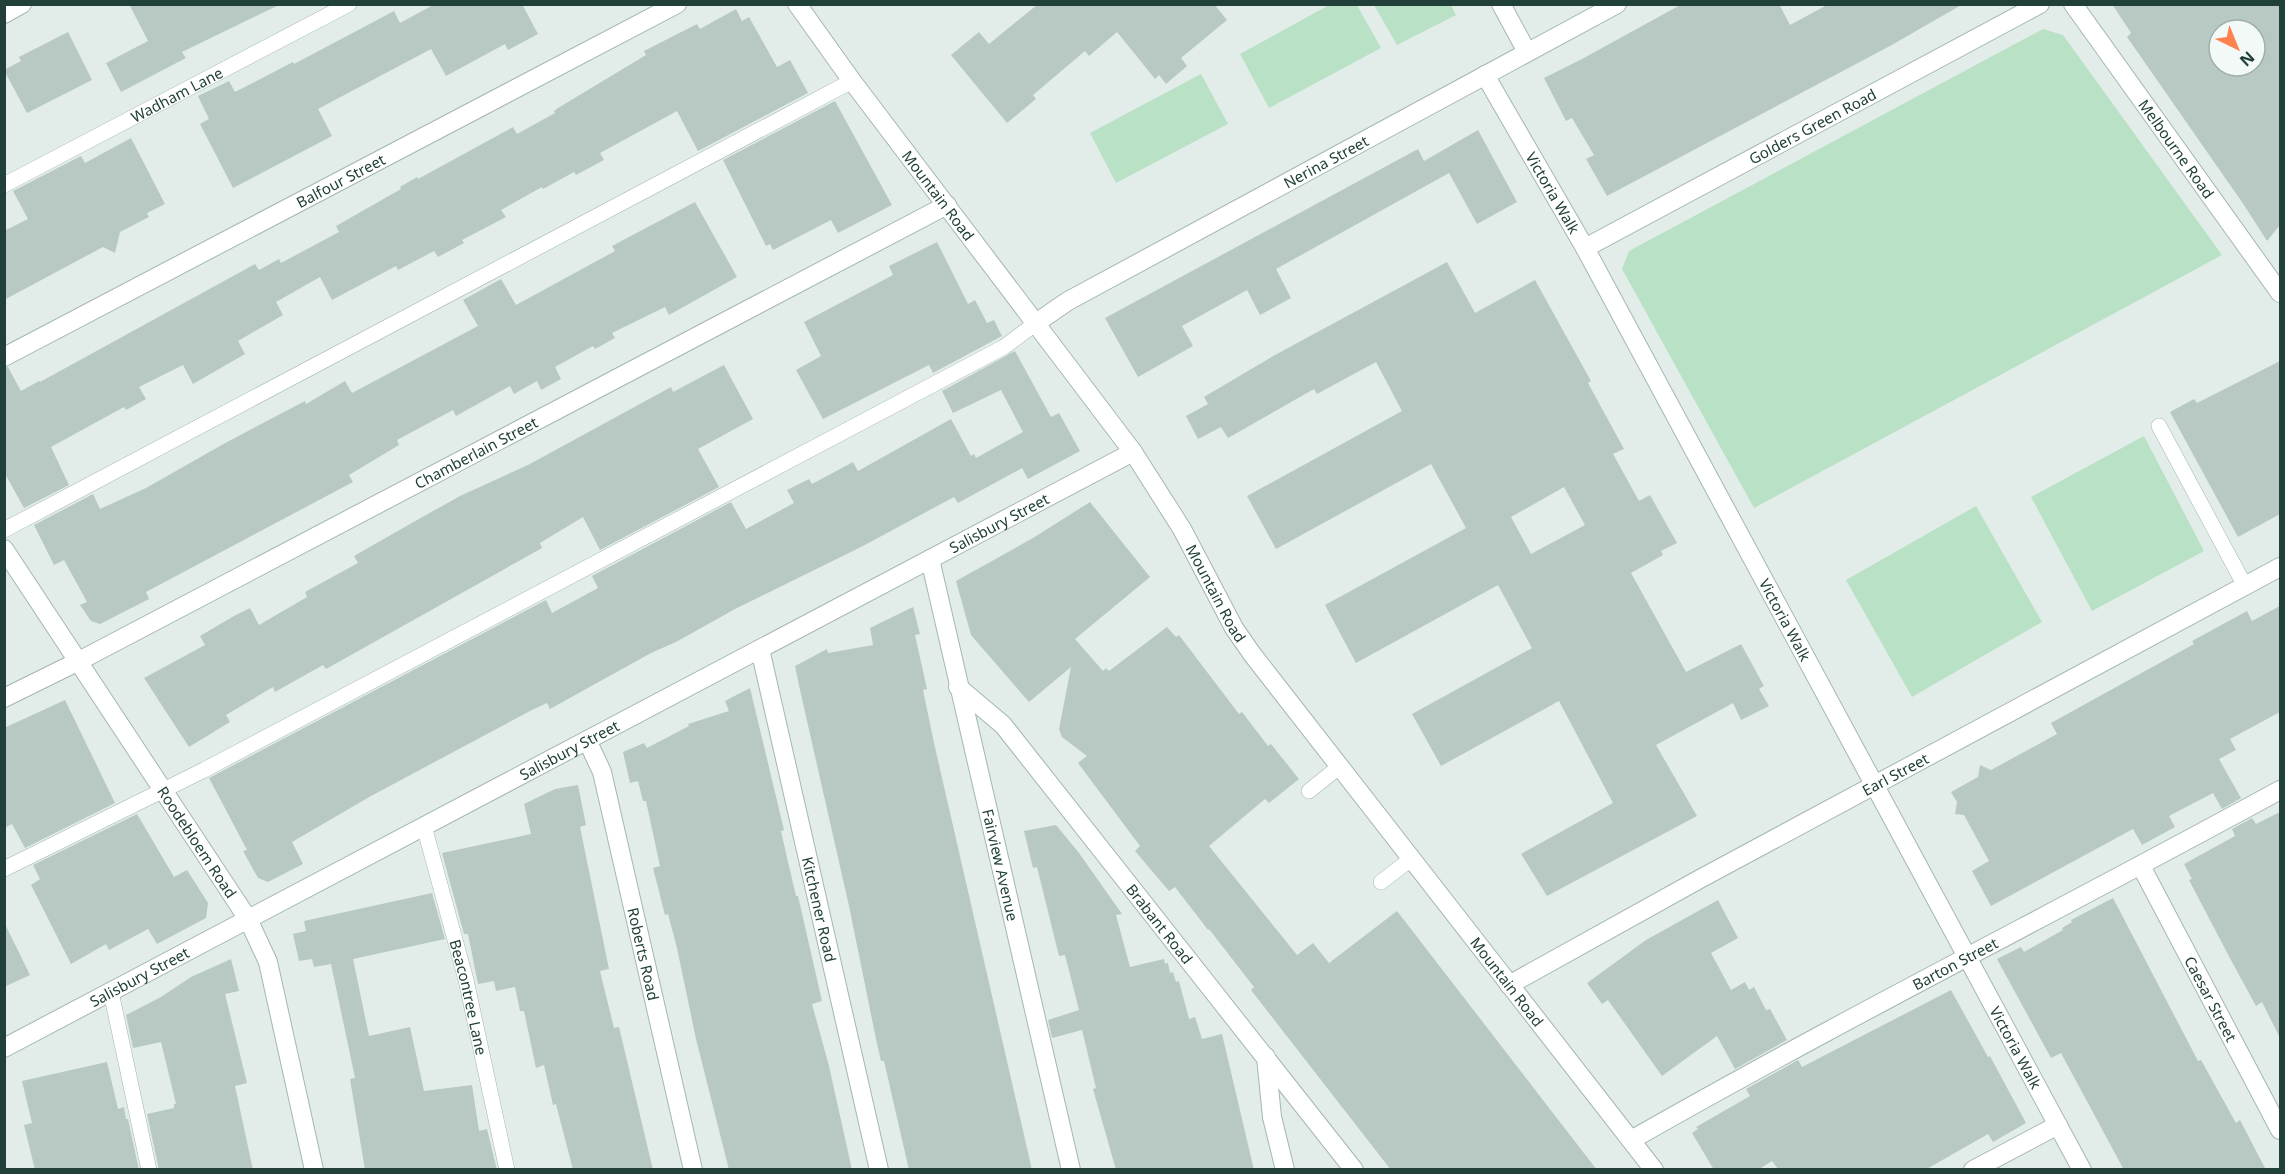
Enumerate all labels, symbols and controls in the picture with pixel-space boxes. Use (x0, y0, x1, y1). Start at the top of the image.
north arrow (2207, 18, 2267, 78)
text: N (2235, 46, 2259, 71)
street label: Wadham Lane (127, 62, 226, 127)
street label: Golders Green Road (1745, 84, 1880, 168)
street label: Melbourne Road (2134, 95, 2219, 202)
street label: Nerina Street (1280, 130, 1372, 193)
street label: Mountain Road (898, 146, 979, 244)
street label: Victoria Walk (1522, 148, 1584, 237)
street label: Balfour Street (293, 149, 389, 212)
street label: Chamberlain Street (411, 412, 541, 493)
street label: Salisbury Street (946, 488, 1053, 557)
street label: Mountain Road (1182, 541, 1251, 646)
street label: Victoria Walk (1755, 575, 1816, 664)
street label: Salisbury Street (516, 715, 623, 784)
street label: Earl Street (1858, 748, 1932, 800)
street label: Roodebloem Road (153, 782, 241, 902)
street label: Fairview Avenue (978, 807, 1023, 923)
street label: Kitchener Road (798, 855, 841, 964)
street label: Brabant Road (1122, 880, 1197, 968)
street label: Roberts Road (623, 905, 664, 1002)
street label: Barton Street (1909, 932, 2002, 994)
street label: Mountain Road (1466, 933, 1548, 1030)
street label: Beacontree Lane (445, 937, 492, 1057)
street label: Salisbury Street (86, 942, 193, 1011)
street label: Caesar Street (2180, 952, 2242, 1045)
street label: Victoria Walk (1986, 1003, 2046, 1092)

